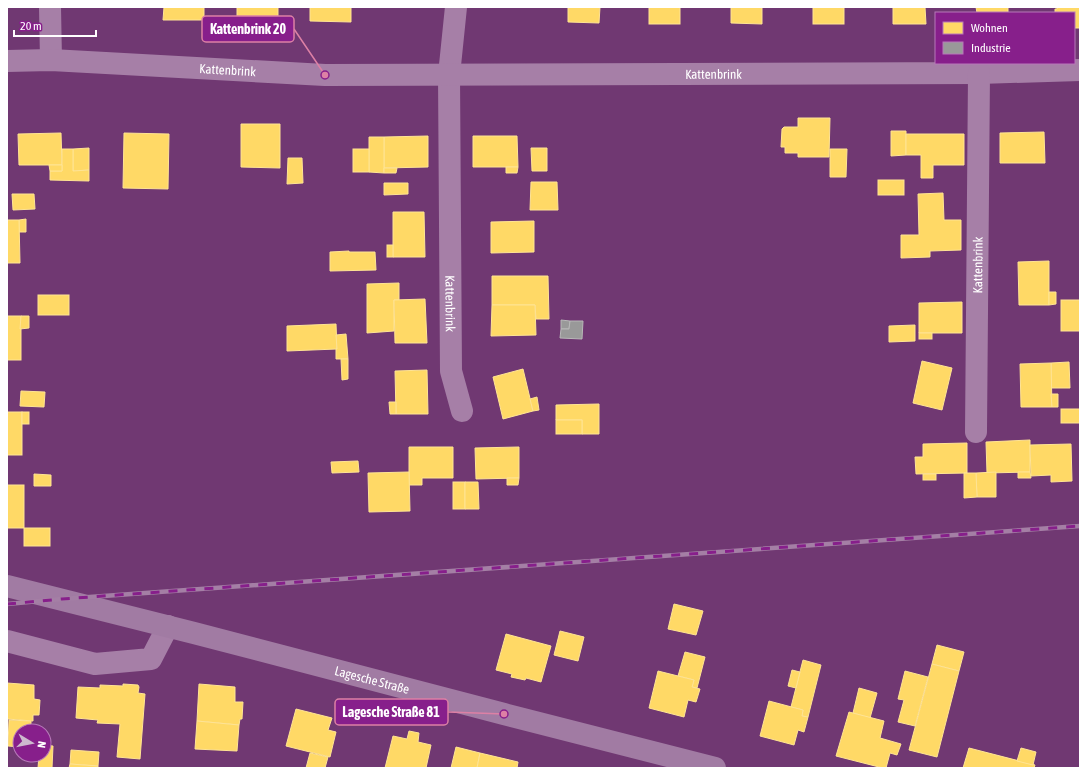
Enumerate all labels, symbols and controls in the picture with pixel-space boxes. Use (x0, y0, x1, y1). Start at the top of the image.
scale bar (14, 12, 96, 38)
legend (935, 12, 1075, 64)
callout: Kattenbrink 20 (202, 16, 294, 42)
text: 20 m (20, 19, 42, 33)
text: Kattenbrink 20 (210, 21, 287, 37)
text: Wohnen (971, 21, 1008, 35)
text: Industrie (971, 41, 1011, 55)
street label: Kattenbrink (199, 61, 257, 79)
street label: Kattenbrink (685, 67, 742, 82)
street label: Kattenbrink (970, 236, 986, 293)
street label: Kattenbrink (442, 275, 458, 332)
street label: Lagesche Straße (333, 663, 411, 697)
callout: Lagesche Straße 81 (335, 699, 448, 725)
text: Lagesche Straße 81 (342, 704, 440, 720)
north arrow (12, 723, 52, 763)
text: N (35, 740, 48, 749)

